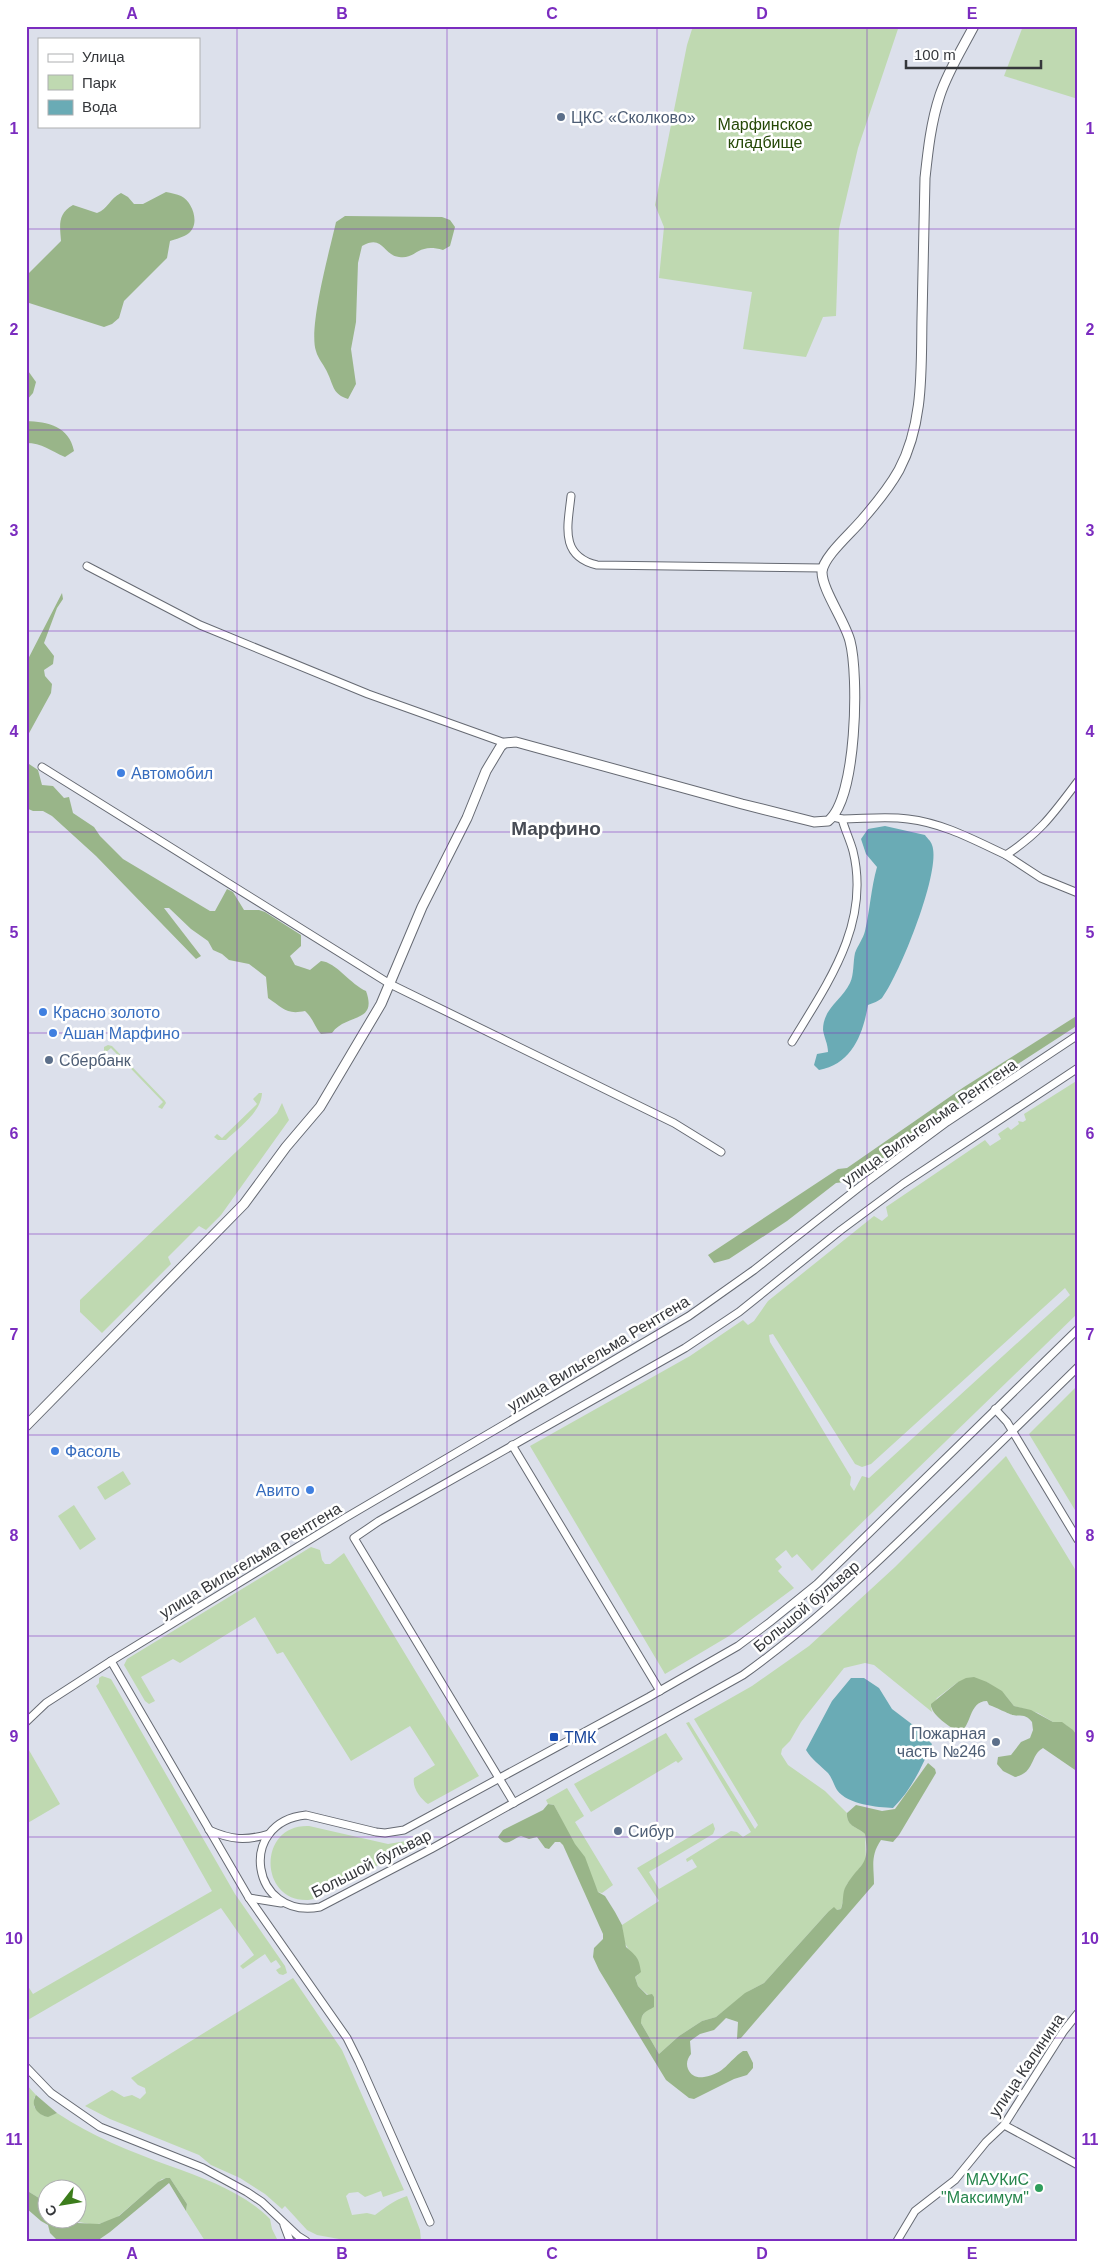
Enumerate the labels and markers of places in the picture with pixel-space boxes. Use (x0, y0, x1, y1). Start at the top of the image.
place label: ЦКС «Сколково» (571, 109, 696, 126)
marker: ЦКС «Сколково» (555, 111, 567, 123)
place label: Автомобил (131, 765, 213, 782)
marker: Автомобил (115, 767, 127, 779)
place label: Красно золото (53, 1004, 160, 1021)
marker: Красно золото (37, 1006, 49, 1018)
place label: Ашан Марфино (63, 1025, 180, 1042)
marker: Ашан Марфино (47, 1027, 59, 1039)
place label: Сбербанк (59, 1052, 132, 1069)
marker: Сбербанк (43, 1054, 55, 1066)
place label: Фасоль (65, 1443, 120, 1460)
marker: Фасоль (49, 1445, 61, 1457)
place label: Авито (256, 1482, 300, 1499)
marker: Авито (304, 1484, 316, 1496)
place label: Пожарная часть №246 (897, 1725, 986, 1760)
place label: ТМК (564, 1729, 597, 1746)
marker: ТМК (548, 1731, 560, 1743)
marker: Пожарная часть №246 (990, 1736, 1002, 1748)
place label: Сибур (628, 1823, 674, 1840)
marker: Сибур (612, 1825, 624, 1837)
place label: МАУКиС "Максимум" (941, 2171, 1029, 2206)
marker: МАУКиС "Максимум" (1033, 2182, 1045, 2194)

